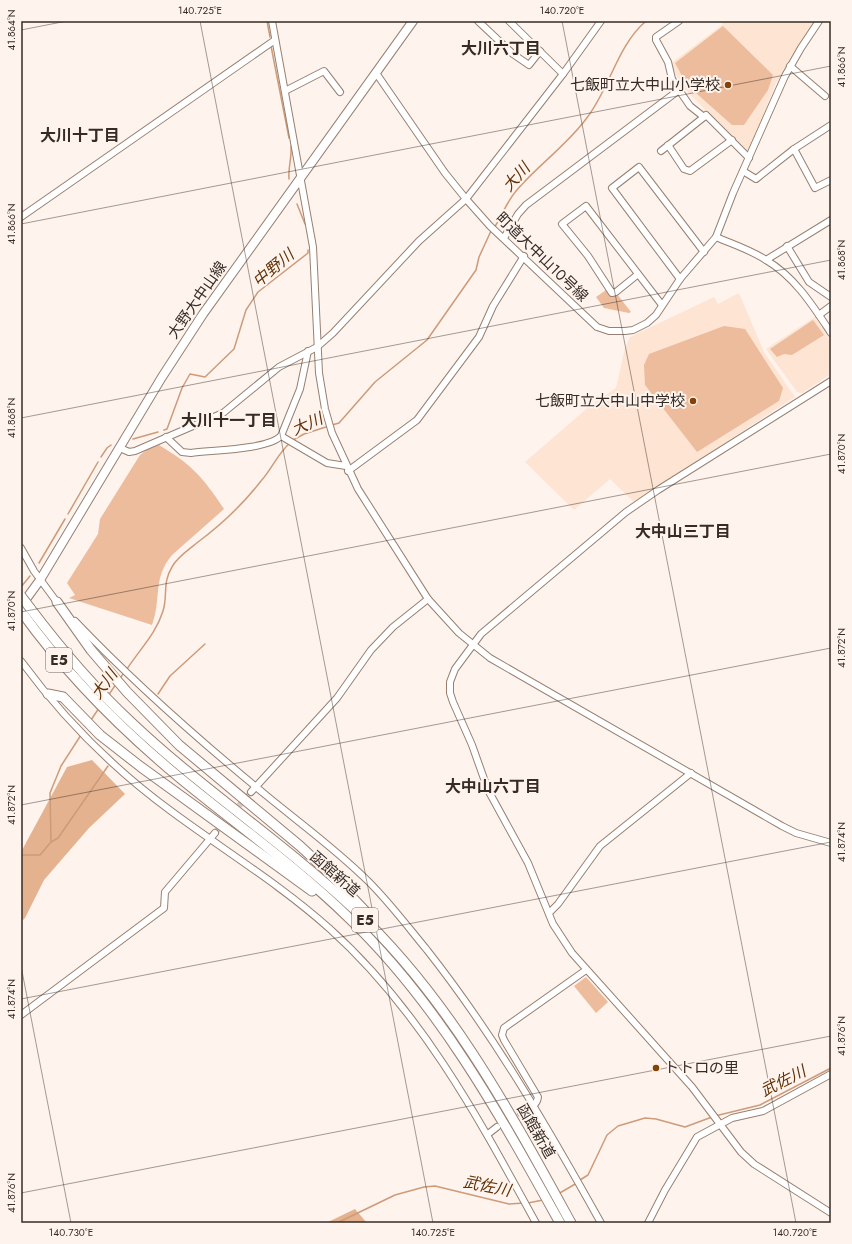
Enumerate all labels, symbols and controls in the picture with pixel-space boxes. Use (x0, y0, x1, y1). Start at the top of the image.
text: 140.725°E (178, 3, 222, 18)
text: 140.720°E (540, 3, 584, 18)
text: 41.864°N (4, 10, 19, 50)
district label: 大川六丁目 (461, 37, 541, 60)
text: 41.866°N (834, 47, 849, 87)
place label: 七飯町立大中山小学校 (570, 74, 720, 96)
marker: 七飯町立大中山小学校 (723, 80, 733, 90)
district label: 大川十丁目 (40, 124, 120, 147)
water label: 大川 (497, 156, 537, 197)
text: 41.866°N (4, 204, 19, 244)
street label: 町道大中山10号線 (491, 207, 593, 307)
text: 41.868°N (834, 240, 849, 280)
water label: 中野川 (247, 242, 300, 292)
street label: 大野大中山線 (162, 257, 232, 343)
place label: 七飯町立大中山中学校 (535, 390, 685, 412)
marker: 七飯町立大中山中学校 (688, 396, 698, 406)
text: 41.868°N (4, 398, 19, 438)
water label: 大川 (288, 406, 328, 441)
district label: 大川十一丁目 (181, 409, 277, 432)
text: 41.870°N (834, 434, 849, 474)
district label: 大中山三丁目 (635, 520, 731, 543)
text: 41.870°N (4, 591, 19, 631)
text: 41.872°N (834, 628, 849, 668)
road number: E5 (46, 648, 72, 672)
water label: 大川 (85, 663, 124, 704)
district label: 大中山六丁目 (445, 775, 541, 798)
text: 41.872°N (4, 785, 19, 825)
text: 41.874°N (834, 822, 849, 862)
street label: 函館新道 (305, 846, 365, 902)
road number: E5 (352, 908, 378, 932)
text: 41.874°N (4, 979, 19, 1019)
text: 41.876°N (834, 1016, 849, 1056)
place label: トトロの里 (664, 1057, 739, 1079)
water label: 武佐川 (756, 1059, 811, 1102)
marker: トトロの里 (651, 1063, 661, 1073)
street label: 函館新道 (511, 1100, 561, 1162)
water label: 武佐川 (461, 1170, 515, 1202)
text: 41.876°N (4, 1173, 19, 1213)
text: 140.730°E (49, 1225, 93, 1240)
text: 140.725°E (411, 1225, 455, 1240)
text: 140.720°E (773, 1225, 817, 1240)

